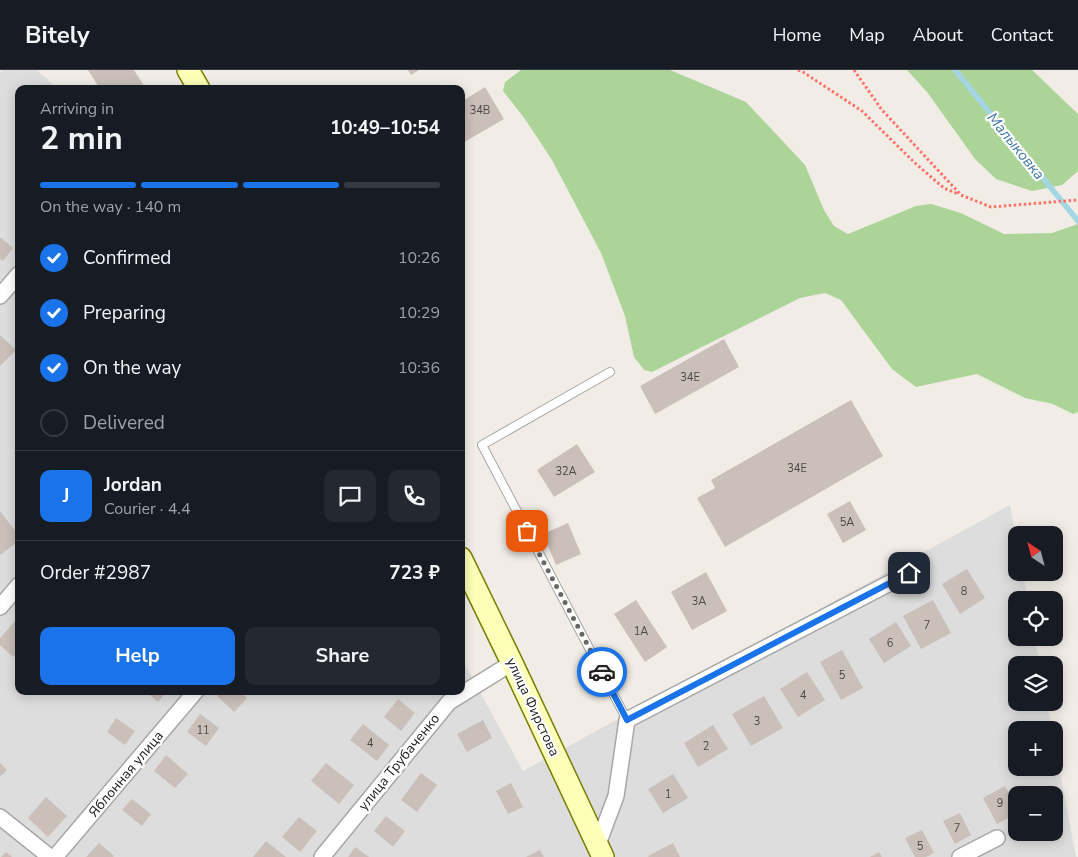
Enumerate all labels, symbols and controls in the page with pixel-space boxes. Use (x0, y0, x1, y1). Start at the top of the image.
text: Bitely (25, 19, 90, 51)
text: Home (773, 23, 821, 47)
text: Map (849, 23, 885, 47)
text: About (913, 23, 963, 47)
text: Contact (991, 23, 1053, 47)
text: Arriving in (40, 98, 114, 120)
house number: 34В (470, 103, 490, 118)
water label: Малыковка (983, 108, 1049, 184)
text: 10:49–10:54 (330, 115, 440, 141)
text: 2 min (40, 117, 123, 160)
text: On the way · 140 m (40, 196, 181, 218)
icon: check (40, 244, 68, 272)
text: Confirmed (83, 245, 171, 271)
text: 10:26 (398, 247, 440, 269)
icon: check (40, 299, 68, 327)
text: Preparing (83, 300, 166, 326)
text: 10:29 (398, 302, 440, 324)
icon: check (40, 354, 68, 382)
text: On the way (83, 355, 181, 381)
text: 10:36 (398, 357, 440, 379)
house number: 34Е (680, 370, 700, 385)
text: Delivered (83, 410, 165, 436)
house number: 34Е (787, 461, 807, 476)
house number: 32А (555, 464, 577, 479)
button: chat (324, 470, 376, 522)
button: phone (388, 470, 440, 522)
text: Jordan (104, 472, 162, 498)
text: J (63, 483, 69, 509)
text: Courier · 4.4 (104, 498, 190, 520)
pin (506, 510, 548, 552)
house number: 5А (840, 515, 854, 530)
icon: bag (513, 517, 541, 545)
north arrow (1008, 526, 1062, 581)
map controls (1008, 526, 1063, 841)
pin (888, 552, 930, 594)
icon: home (895, 559, 923, 587)
text: Order #2987 (40, 560, 151, 586)
text: 723 ₽ (389, 560, 440, 586)
house number: 8 (961, 584, 968, 599)
button: locate (1008, 591, 1063, 646)
house number: 3А (692, 594, 706, 609)
house number: 7 (924, 618, 930, 633)
house number: 1А (634, 624, 648, 639)
button: Help (40, 627, 235, 685)
button: Share (245, 627, 440, 685)
house number: 6 (887, 636, 894, 651)
courier (577, 647, 627, 697)
street label: улица Фирстова (502, 655, 564, 759)
button: layers (1008, 656, 1063, 711)
icon: car (588, 658, 616, 686)
house number: 5 (839, 668, 846, 683)
house number: 4 (800, 688, 807, 703)
street label: улица Трубаченко (354, 709, 444, 815)
house number: 3 (754, 714, 760, 729)
button: + (1008, 721, 1063, 776)
house number: 11 (196, 723, 210, 738)
street label: Яблонная улица (84, 727, 168, 821)
house number: 4 (367, 736, 374, 751)
house number: 2 (703, 739, 709, 754)
button: − (1008, 786, 1063, 841)
house number: 1 (665, 787, 671, 802)
house number: 9 (997, 796, 1003, 811)
house number: 7 (954, 821, 960, 836)
house number: 5 (917, 839, 924, 854)

